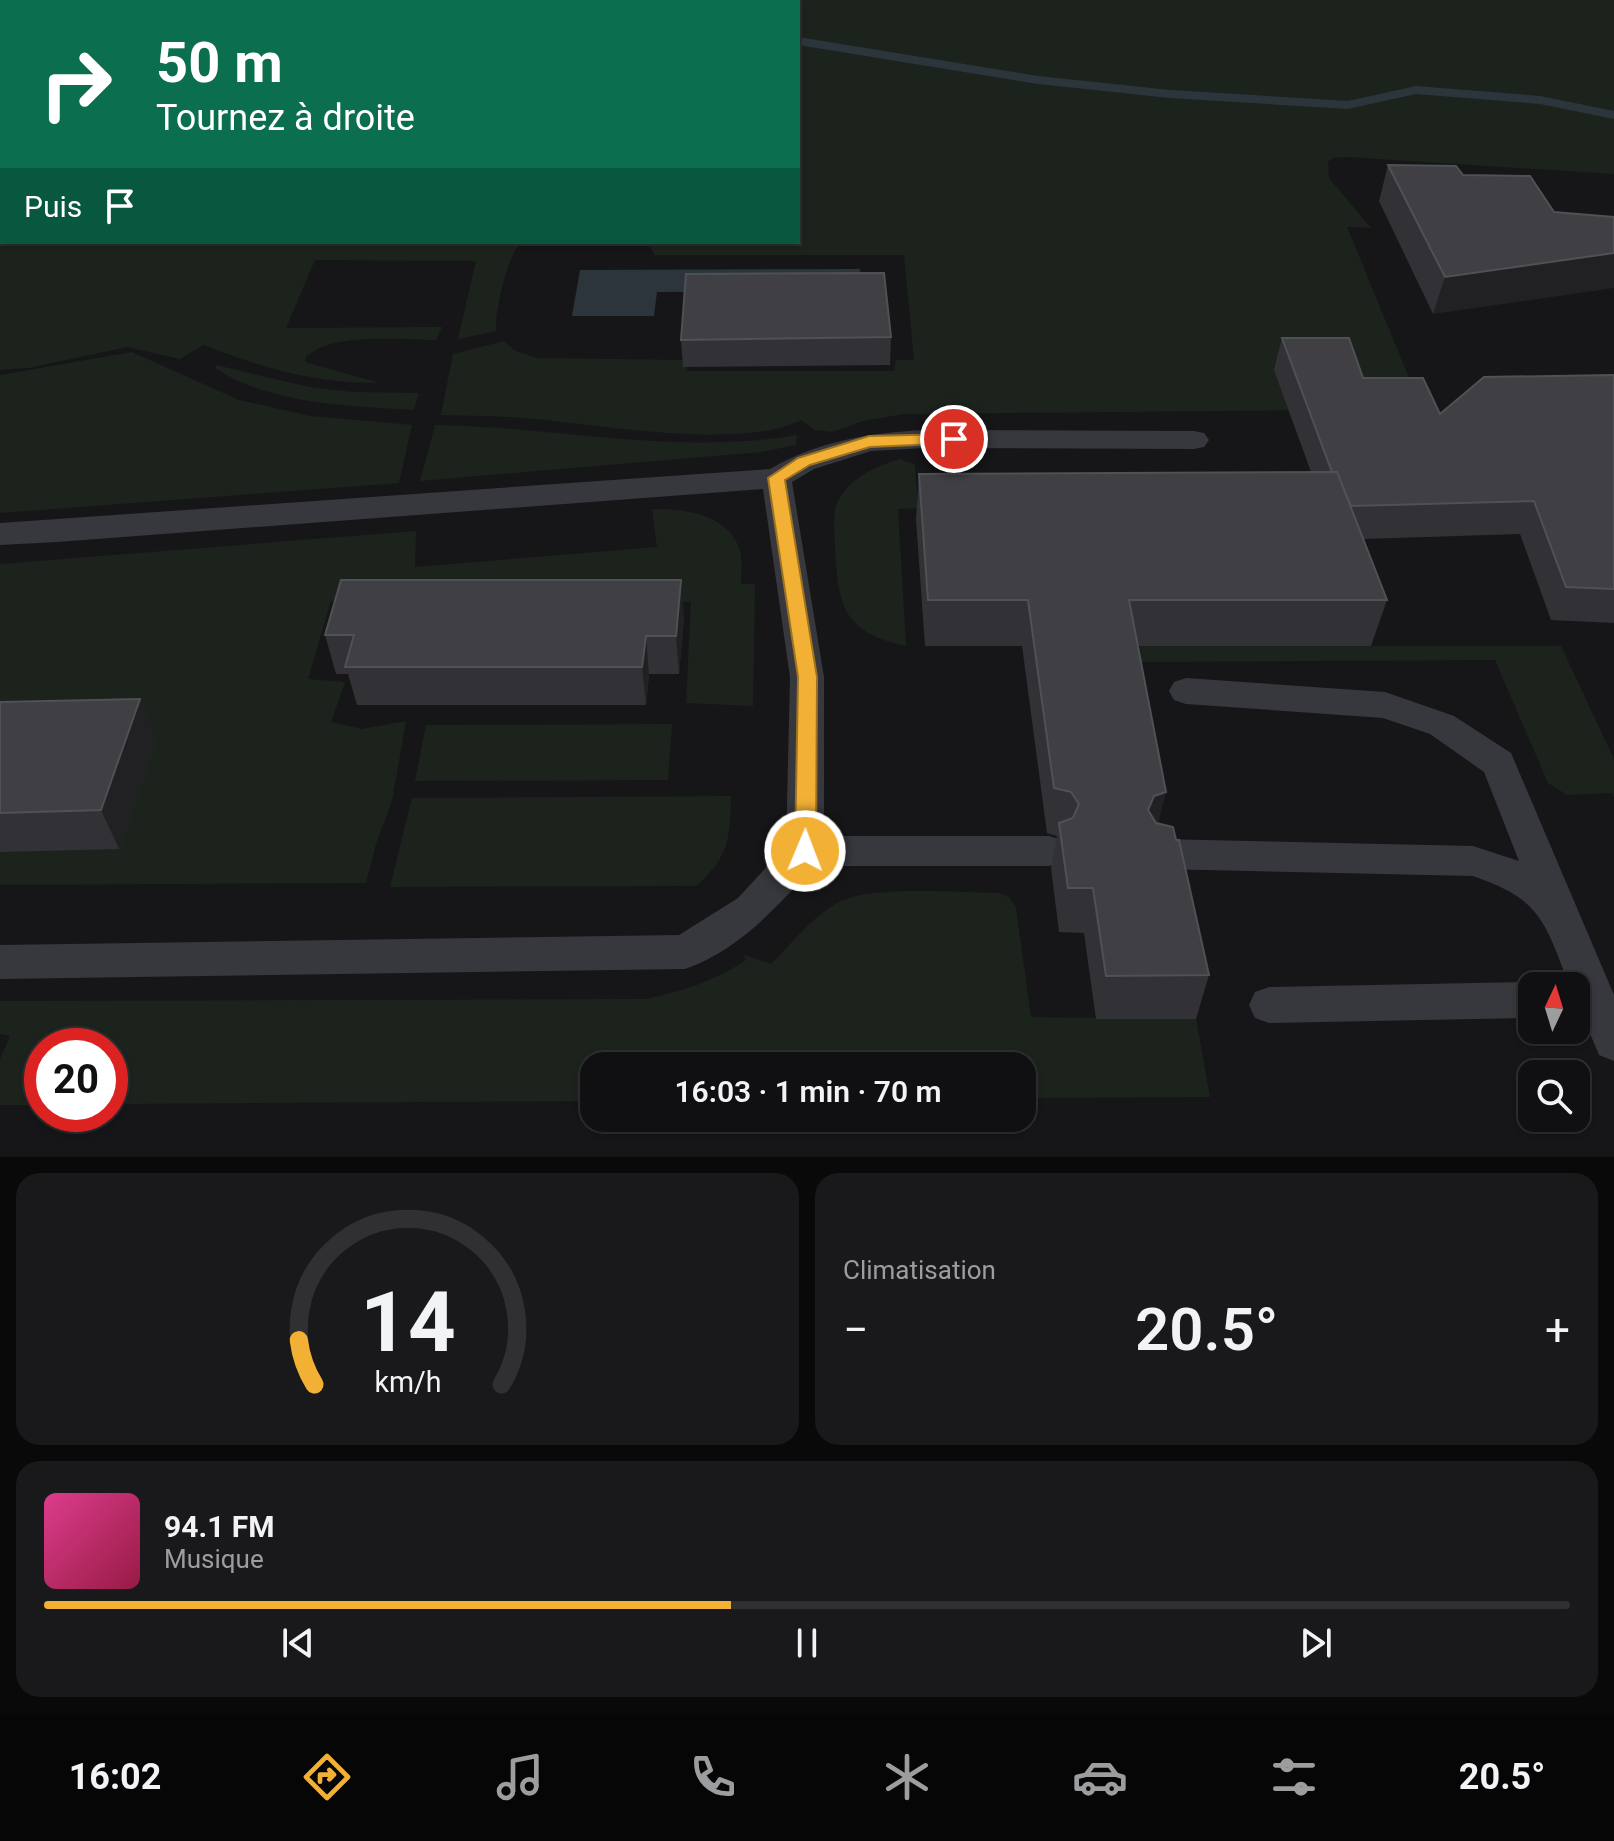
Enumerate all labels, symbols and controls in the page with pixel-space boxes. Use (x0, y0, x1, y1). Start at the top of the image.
text: 50 m (156, 30, 283, 96)
icon: right (24, 32, 128, 136)
text: Tournez à droite (156, 97, 415, 139)
icon: arrive (98, 184, 142, 228)
text: Puis (24, 189, 82, 224)
pin (920, 405, 988, 473)
icon: arrive (932, 417, 976, 461)
position arrow (763, 809, 847, 893)
north arrow (1518, 972, 1590, 1044)
map controls (1518, 972, 1590, 1132)
speed limit sign: 20 (24, 1028, 128, 1132)
button: search (1518, 1060, 1590, 1132)
text: 16:03 · 1 min · 70 m (674, 1074, 942, 1109)
text: Climatisation (843, 1255, 996, 1285)
text: 14 (360, 1274, 455, 1371)
text: 20.5° (1135, 1294, 1278, 1365)
text: − (843, 1304, 868, 1356)
text: + (1545, 1304, 1570, 1356)
text: km/h (374, 1365, 441, 1399)
text: 94.1 FM (164, 1509, 275, 1544)
text: Musique (164, 1544, 264, 1574)
icon: previous (276, 1621, 320, 1665)
icon: pause (785, 1621, 829, 1665)
icon: next (1294, 1621, 1338, 1665)
icon: directions (299, 1749, 355, 1805)
icon: music (492, 1749, 548, 1805)
icon: phone (685, 1749, 741, 1805)
icon: climate (879, 1749, 935, 1805)
icon: car (1072, 1749, 1128, 1805)
icon: filters (1266, 1749, 1322, 1805)
text: 16:02 (69, 1756, 161, 1798)
text: 20.5° (1459, 1756, 1545, 1798)

